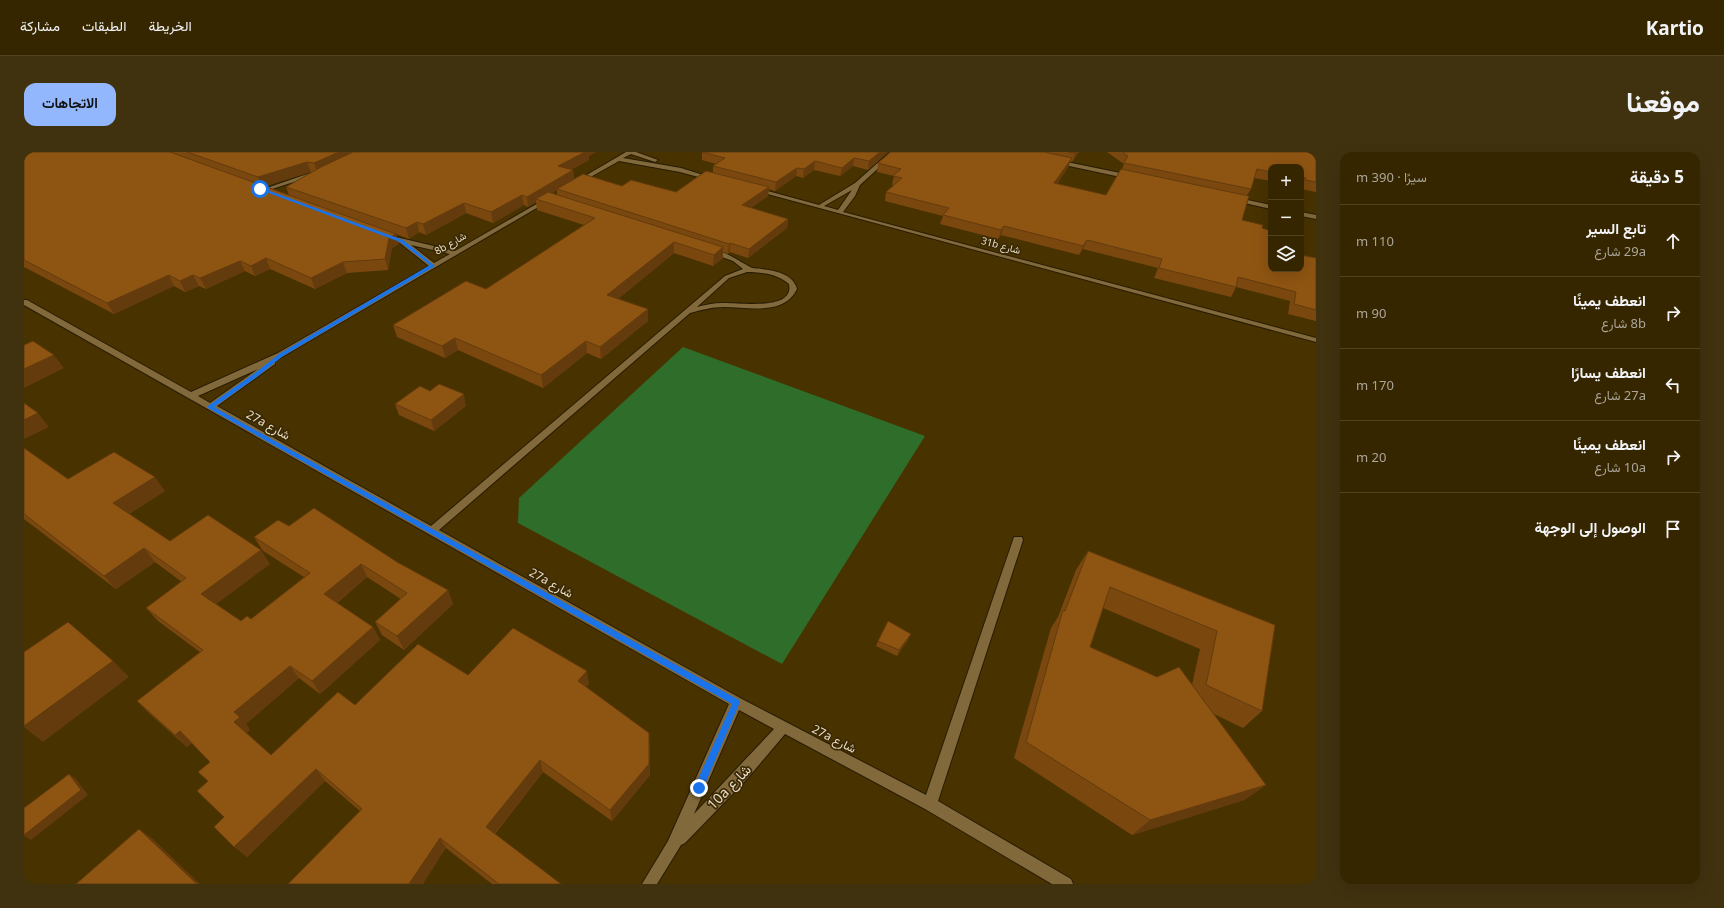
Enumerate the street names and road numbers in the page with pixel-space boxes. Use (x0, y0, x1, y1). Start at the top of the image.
street label: 8b شارع (432, 228, 469, 258)
street label: 31b شارع (980, 233, 1022, 257)
street label: 27a شارع (243, 406, 293, 444)
street label: 27a شارع (526, 564, 576, 602)
street label: 27a شارع (809, 720, 859, 758)
street label: 10a شارع (702, 760, 756, 815)

